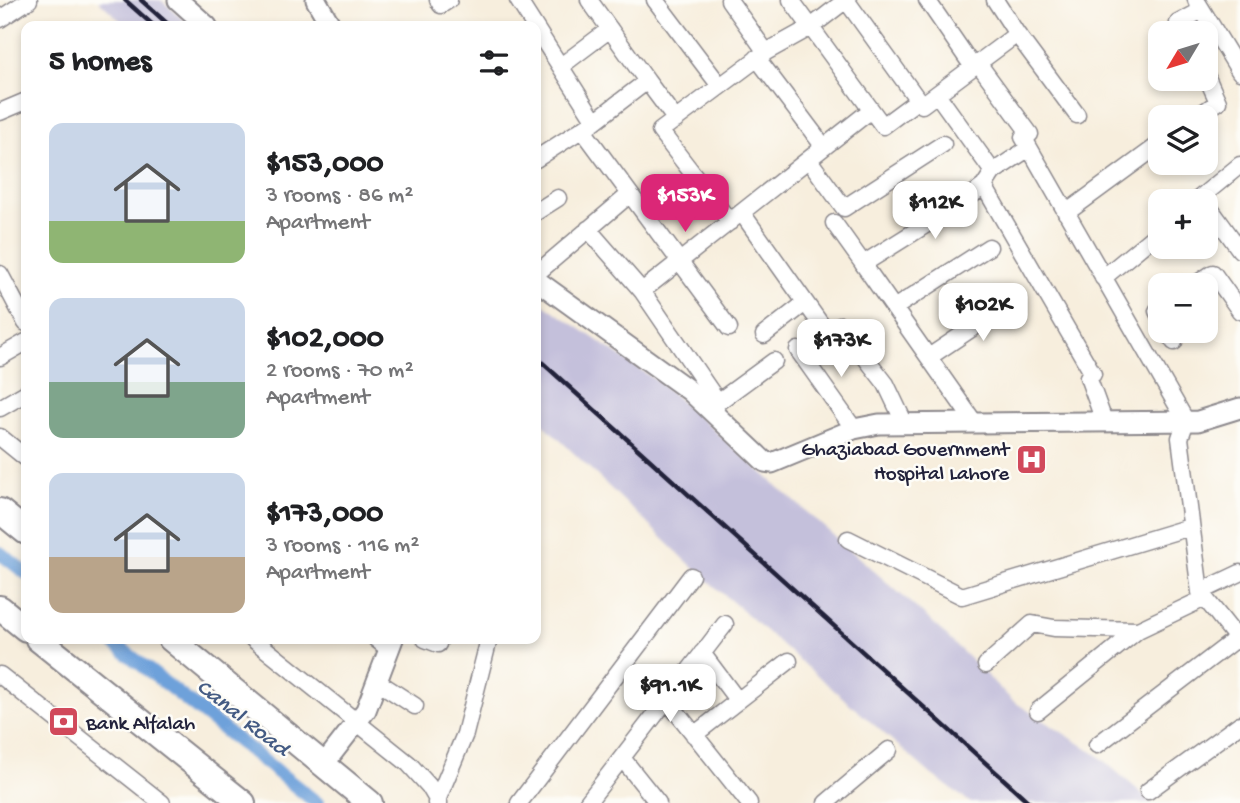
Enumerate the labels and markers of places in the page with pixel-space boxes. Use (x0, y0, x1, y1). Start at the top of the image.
pin: $153K (636, 174, 734, 234)
pin: $112K (886, 182, 984, 241)
pin: $102K (934, 284, 1032, 343)
pin: $173K (792, 320, 890, 379)
place label: Ghaziabad Government Hospital Lahore (801, 439, 1011, 488)
hospital icon: Ghaziabad Government Hospital Lahore (1015, 443, 1049, 477)
pin: $91.1K (613, 664, 727, 724)
bank icon: Bank Alfalah (46, 705, 80, 739)
place label: Bank Alfalah (85, 713, 195, 738)

